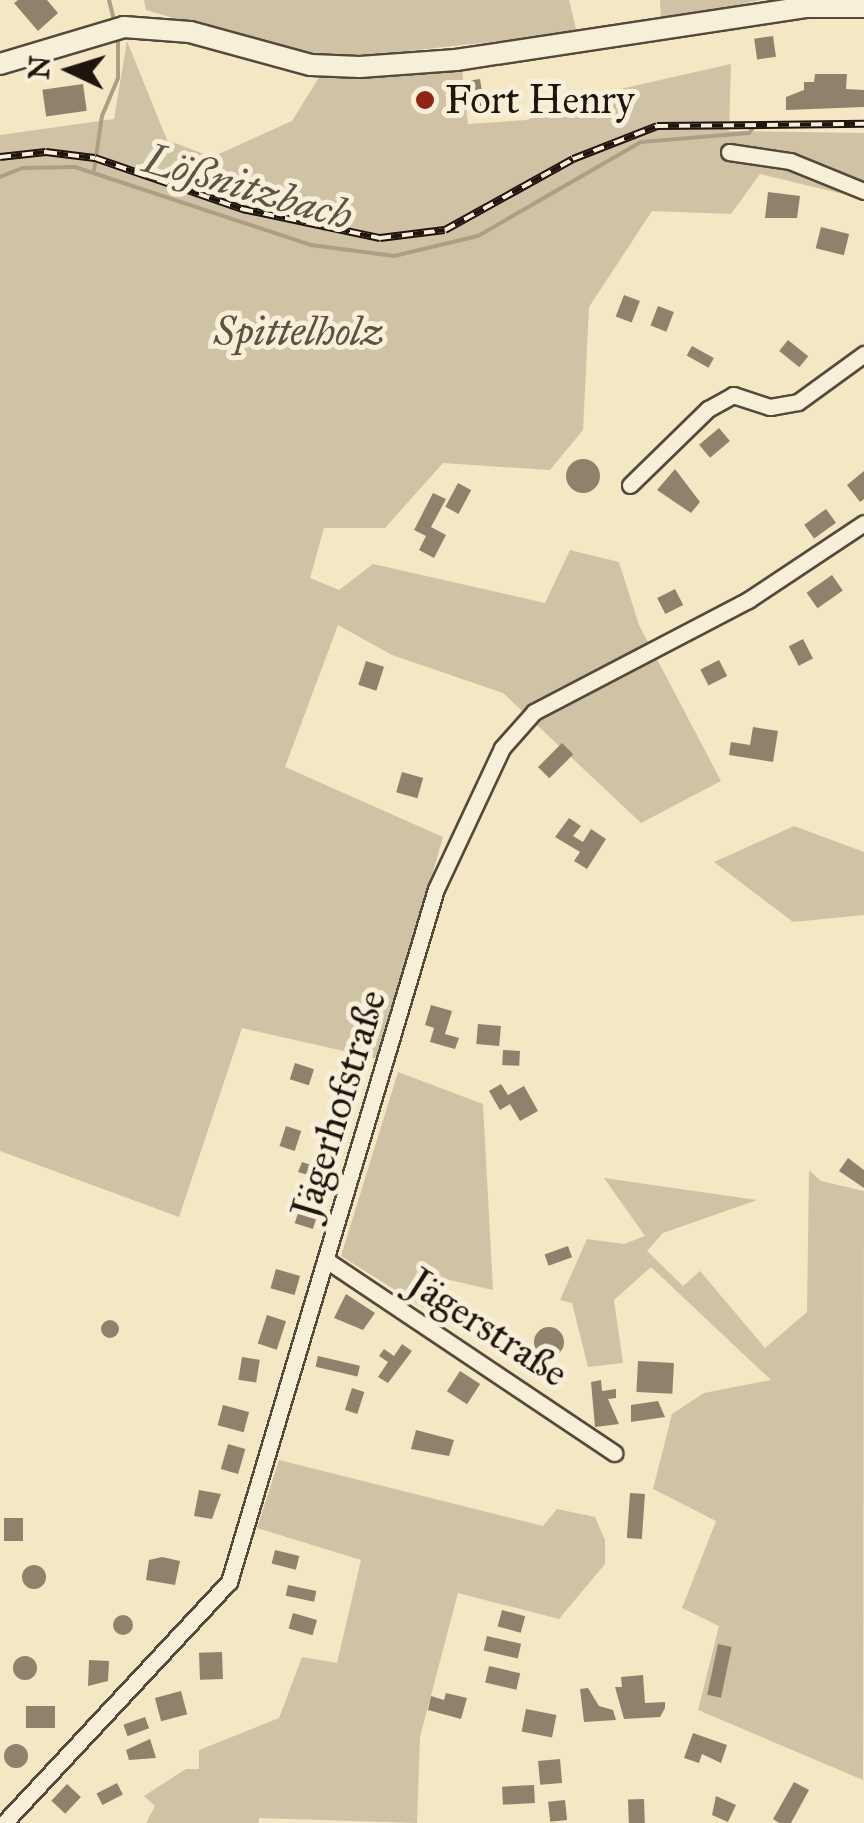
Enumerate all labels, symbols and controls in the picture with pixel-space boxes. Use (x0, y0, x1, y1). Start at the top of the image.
north arrow (20, 20, 120, 120)
text: N (21, 55, 58, 81)
place label: Fort Henry (445, 76, 635, 124)
marker: Fort Henry (414, 89, 436, 111)
water label: Lößnitzbach (138, 133, 358, 241)
park label: Spittelholz (214, 308, 384, 356)
street label: Jägerhofstraße (282, 984, 396, 1224)
street label: Jägerstraße (399, 1259, 577, 1397)

